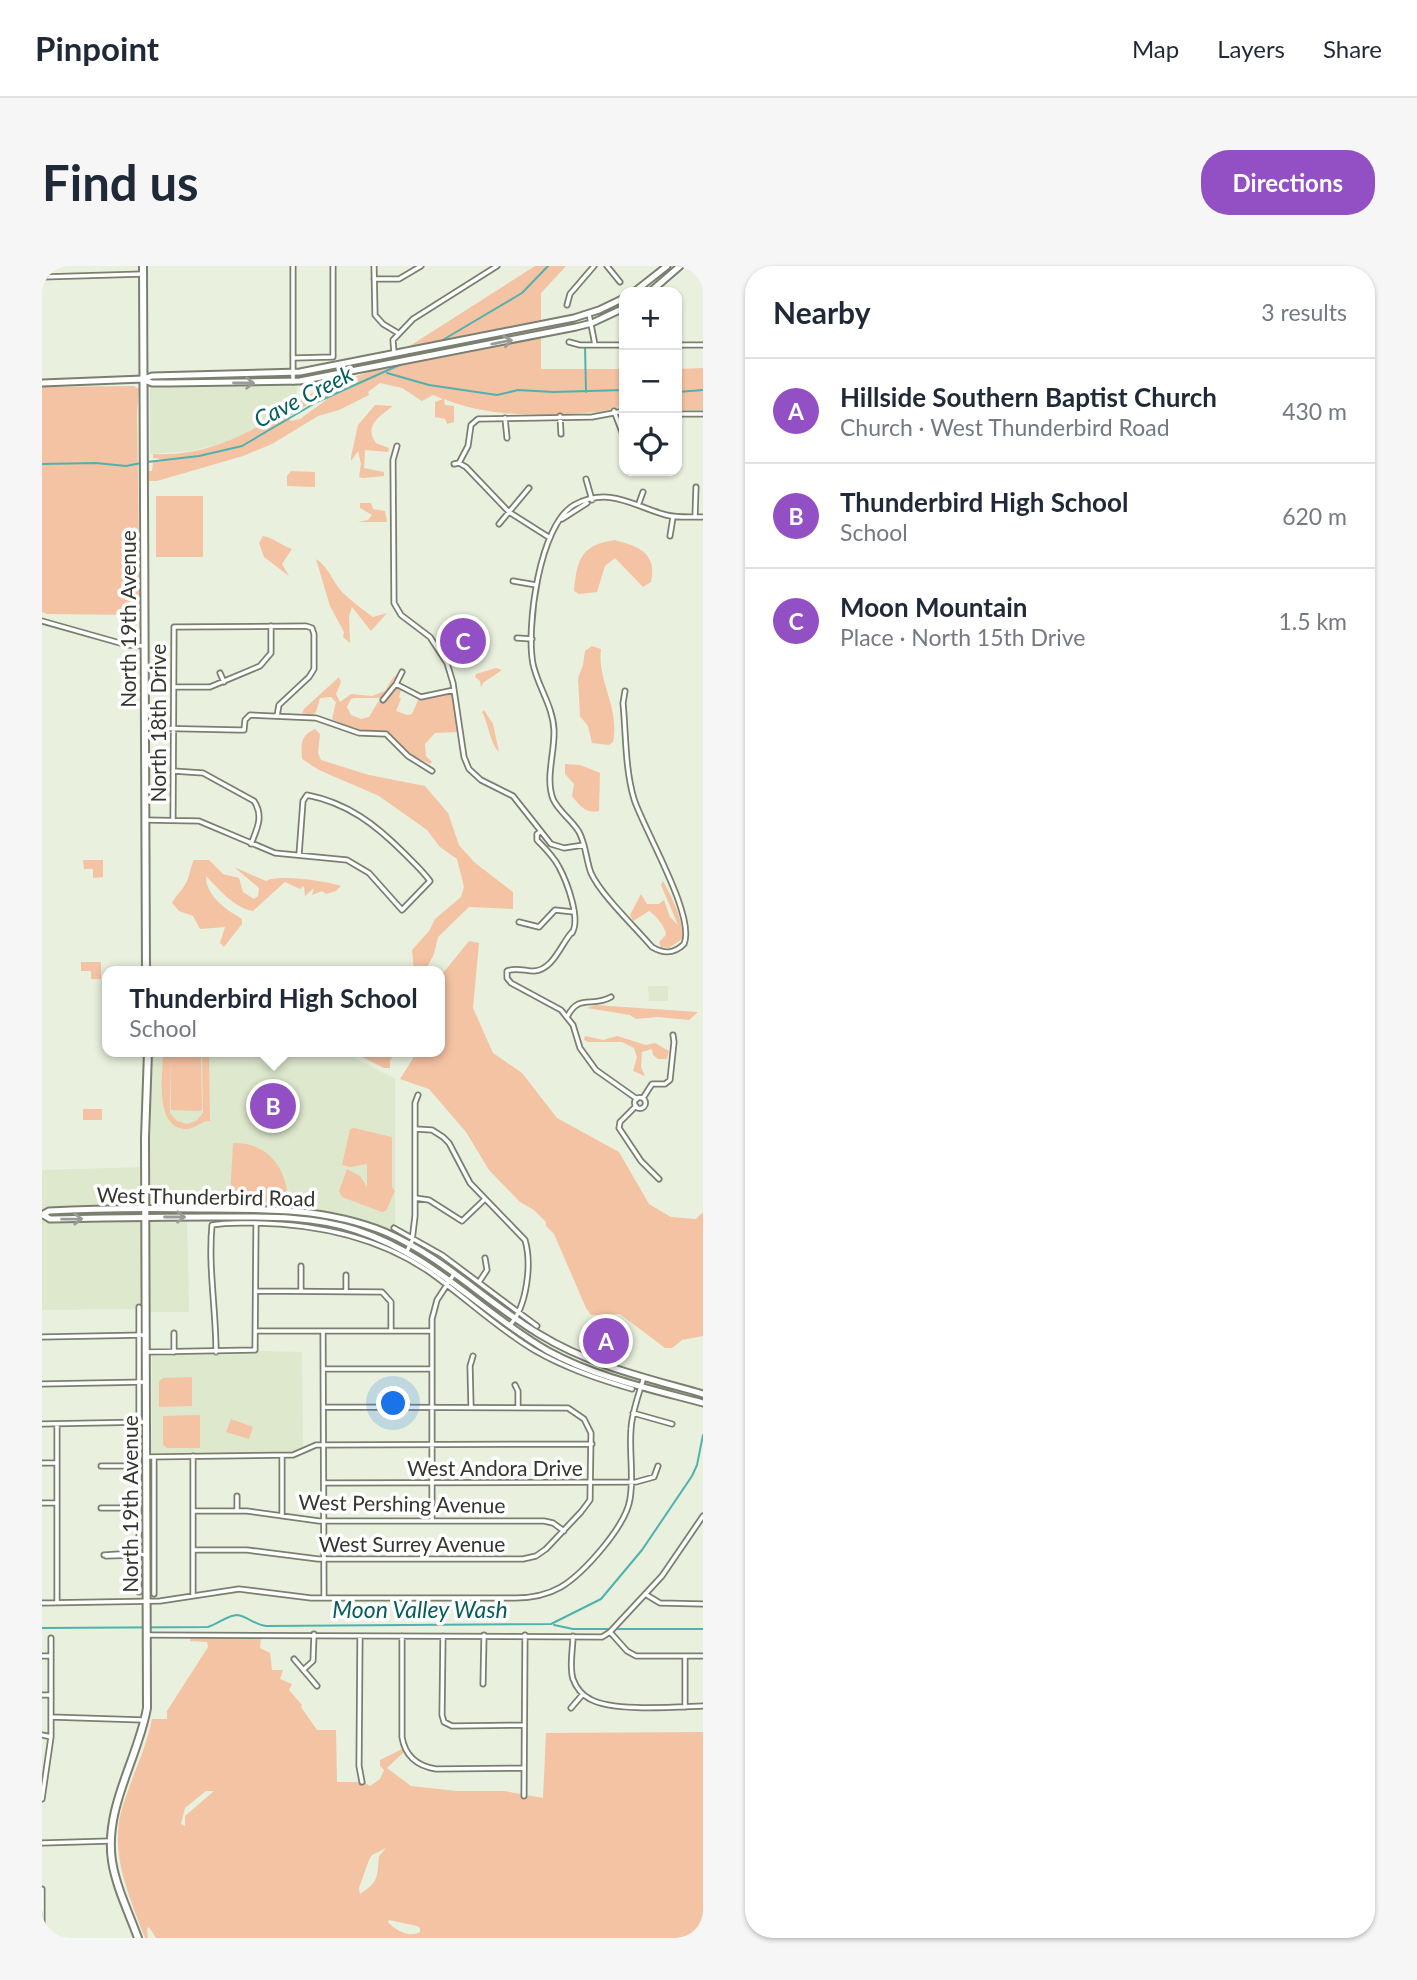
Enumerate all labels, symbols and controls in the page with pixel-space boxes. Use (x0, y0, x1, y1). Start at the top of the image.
text: Pinpoint (35, 28, 159, 68)
text: Map (1132, 34, 1179, 63)
text: Layers (1217, 34, 1285, 63)
text: Share (1323, 34, 1382, 63)
button: Directions (1201, 150, 1375, 215)
text: Find us (42, 153, 199, 211)
map controls (619, 287, 682, 476)
button: + (619, 287, 682, 350)
text: Nearby (773, 294, 871, 330)
text: 3 results (1261, 298, 1347, 326)
one-way arrow (490, 335, 513, 348)
button: − (619, 350, 682, 413)
water label: Cave Creek (249, 359, 358, 433)
one-way arrow (232, 376, 255, 390)
text: Hillside Southern Baptist Church (840, 381, 1217, 413)
text: A (788, 397, 804, 425)
text: 430 m (1282, 397, 1347, 425)
button: locate (619, 413, 682, 476)
text: Church · West Thunderbird Road (840, 413, 1170, 441)
text: Thunderbird High School (840, 486, 1128, 518)
text: B (788, 502, 804, 530)
text: 620 m (1282, 502, 1347, 530)
text: School (840, 518, 908, 546)
street label: North 19th Avenue (115, 530, 140, 708)
text: Moon Mountain (840, 591, 1027, 623)
text: C (788, 607, 804, 635)
text: 1.5 km (1278, 607, 1347, 635)
pin: C (440, 615, 486, 667)
text: Place · North 15th Drive (840, 623, 1085, 651)
street label: North 18th Drive (145, 644, 170, 802)
popup (102, 966, 445, 1057)
text: Thunderbird High School (129, 982, 418, 1014)
text: School (129, 1014, 197, 1042)
pin: B (250, 1080, 296, 1132)
street label: West Thunderbird Road (96, 1182, 316, 1210)
one-way arrow (164, 1210, 187, 1224)
one-way arrow (60, 1212, 83, 1226)
pin: A (583, 1315, 629, 1367)
your location (376, 1386, 410, 1420)
street label: North 19th Avenue (117, 1415, 142, 1593)
street label: West Andora Drive (407, 1455, 583, 1480)
street label: West Pershing Avenue (298, 1489, 506, 1517)
street label: West Surrey Avenue (319, 1531, 505, 1556)
water label: Moon Valley Wash (332, 1595, 508, 1623)

